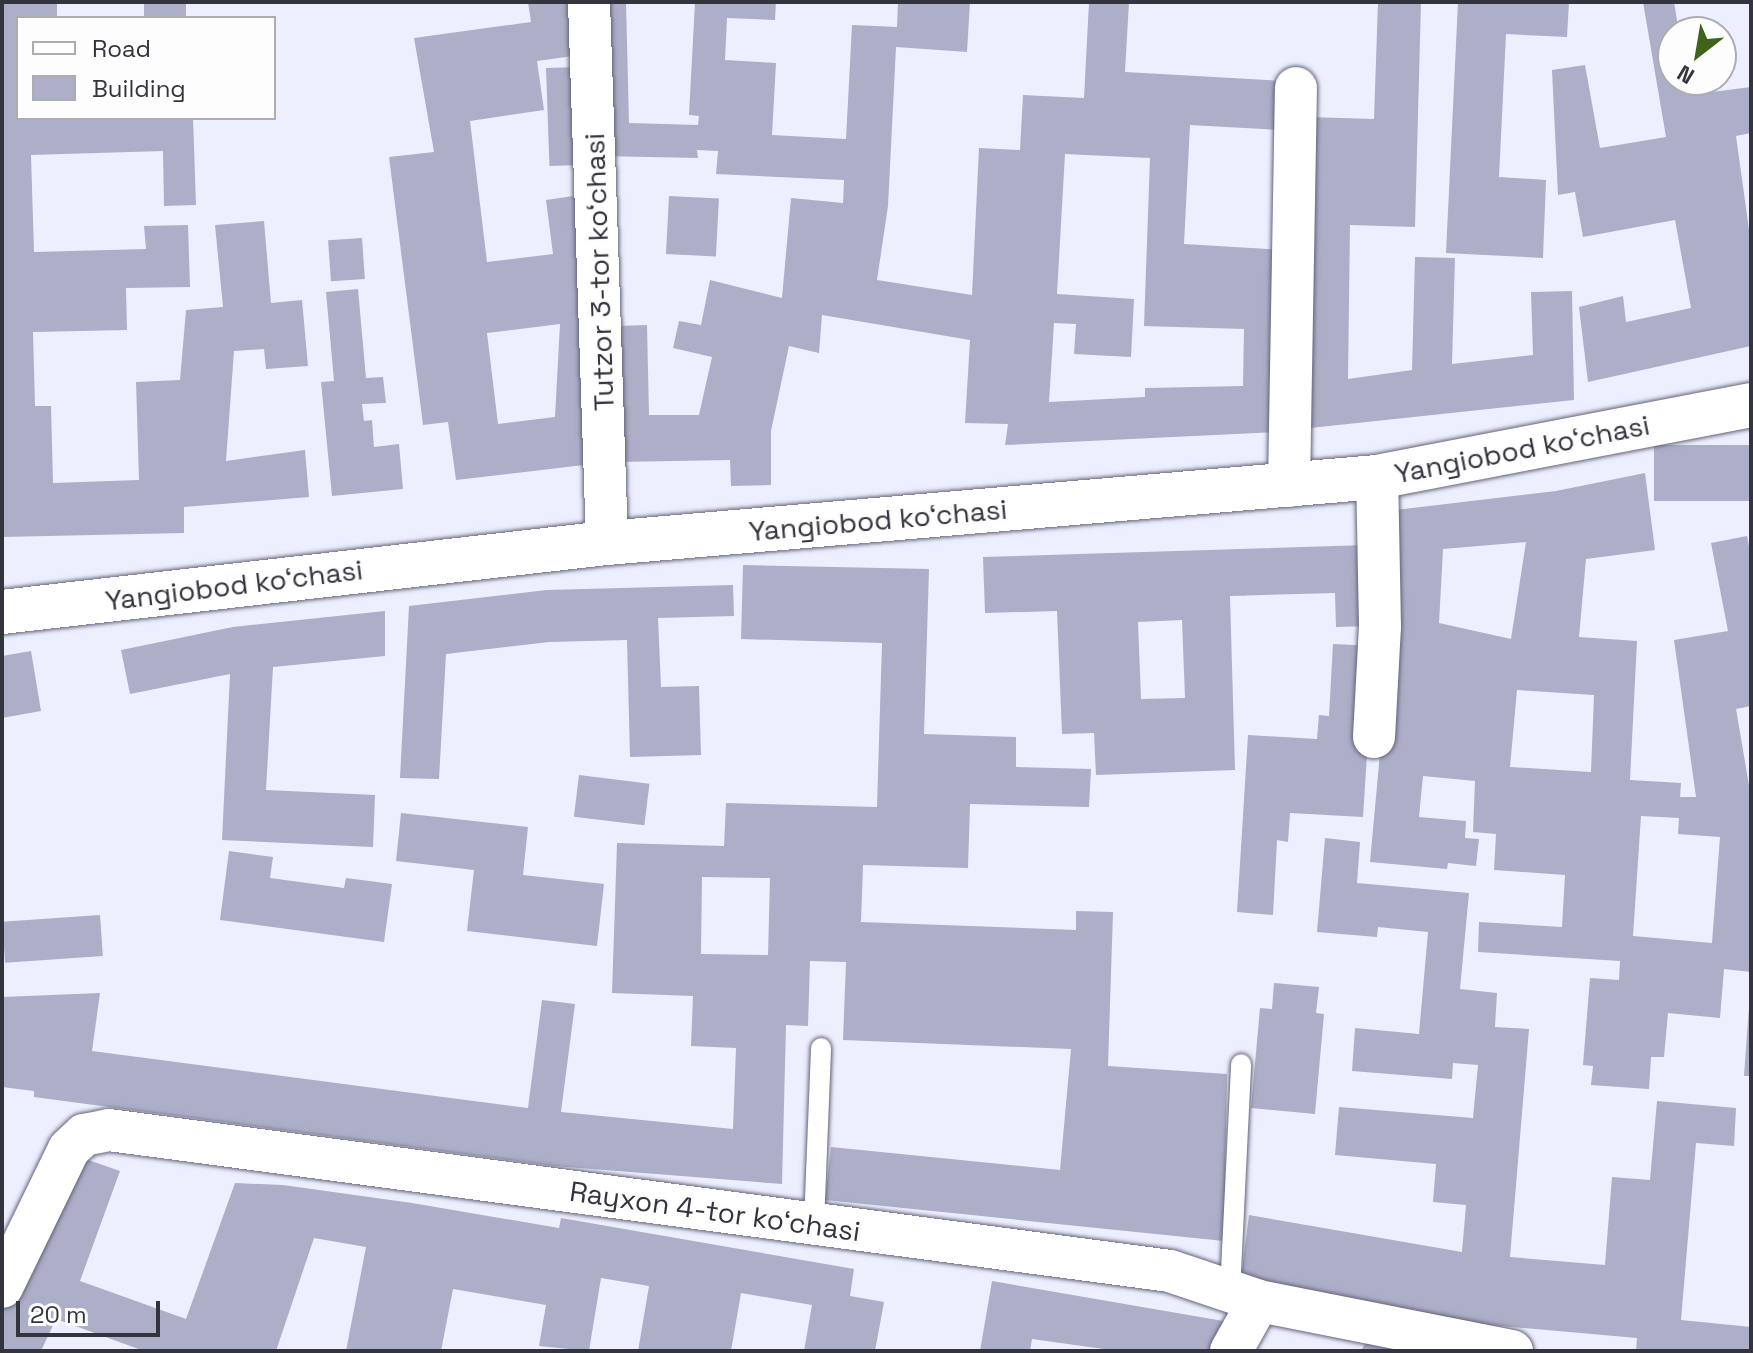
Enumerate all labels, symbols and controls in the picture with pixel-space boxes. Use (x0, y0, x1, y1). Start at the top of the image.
legend (16, 16, 276, 120)
north arrow (1657, 16, 1737, 96)
text: Road (92, 33, 151, 64)
text: N (1672, 59, 1699, 91)
text: Building (92, 73, 186, 104)
street label: Tutzor 3-tor koʻchasi (577, 132, 621, 412)
street label: Yangiobod koʻchasi (1392, 408, 1652, 490)
street label: Yangiobod koʻchasi (747, 492, 1009, 548)
street label: Yangiobod koʻchasi (103, 553, 365, 617)
street label: Rayxon 4-tor koʻchasi (568, 1174, 862, 1248)
scale bar (20, 1285, 164, 1335)
text: 20 m (30, 1299, 87, 1330)

